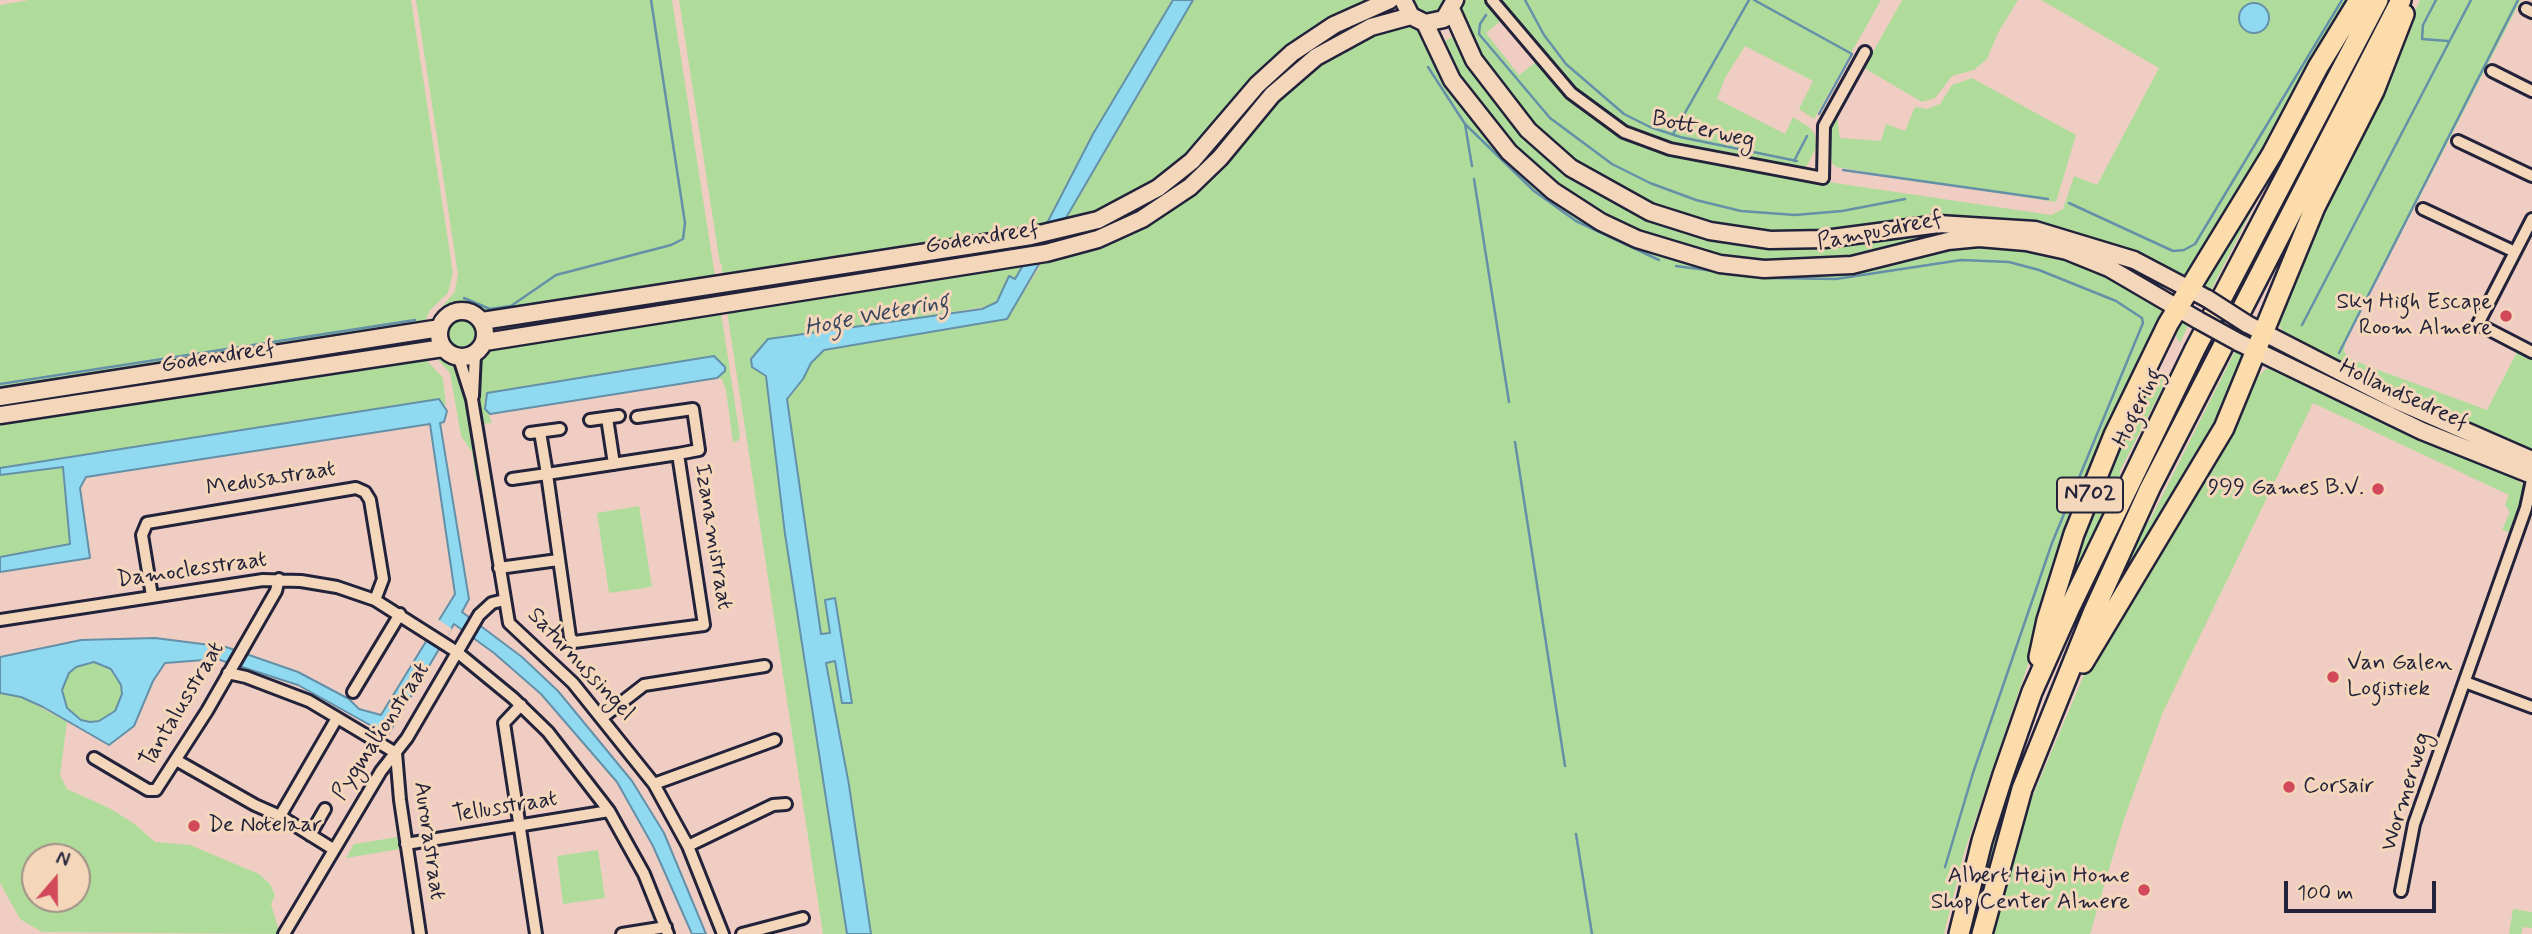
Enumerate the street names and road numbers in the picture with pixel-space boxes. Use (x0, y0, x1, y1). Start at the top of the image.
street label: Botterweg (1649, 106, 1757, 156)
street label: Pampusdreef (1815, 206, 1945, 258)
street label: Godendreef (923, 216, 1041, 262)
street label: Godendreef (159, 335, 277, 381)
street label: Hollandsedreef (2334, 354, 2472, 438)
street label: Hogering (2108, 364, 2170, 452)
street label: Medusastraat (204, 456, 338, 504)
street label: Izanamistraat (687, 462, 737, 612)
road number: N702 (2057, 477, 2123, 512)
street label: Damoclesstraat (115, 547, 269, 595)
street label: Saturnussingel (520, 602, 640, 728)
street label: Tantalusstraat (135, 637, 231, 773)
street label: Pygmalionstraat (327, 658, 437, 806)
street label: Wormerweg (2376, 729, 2438, 855)
street label: Aurorastraat (406, 780, 450, 902)
street label: Tellusstraat (451, 786, 559, 830)

